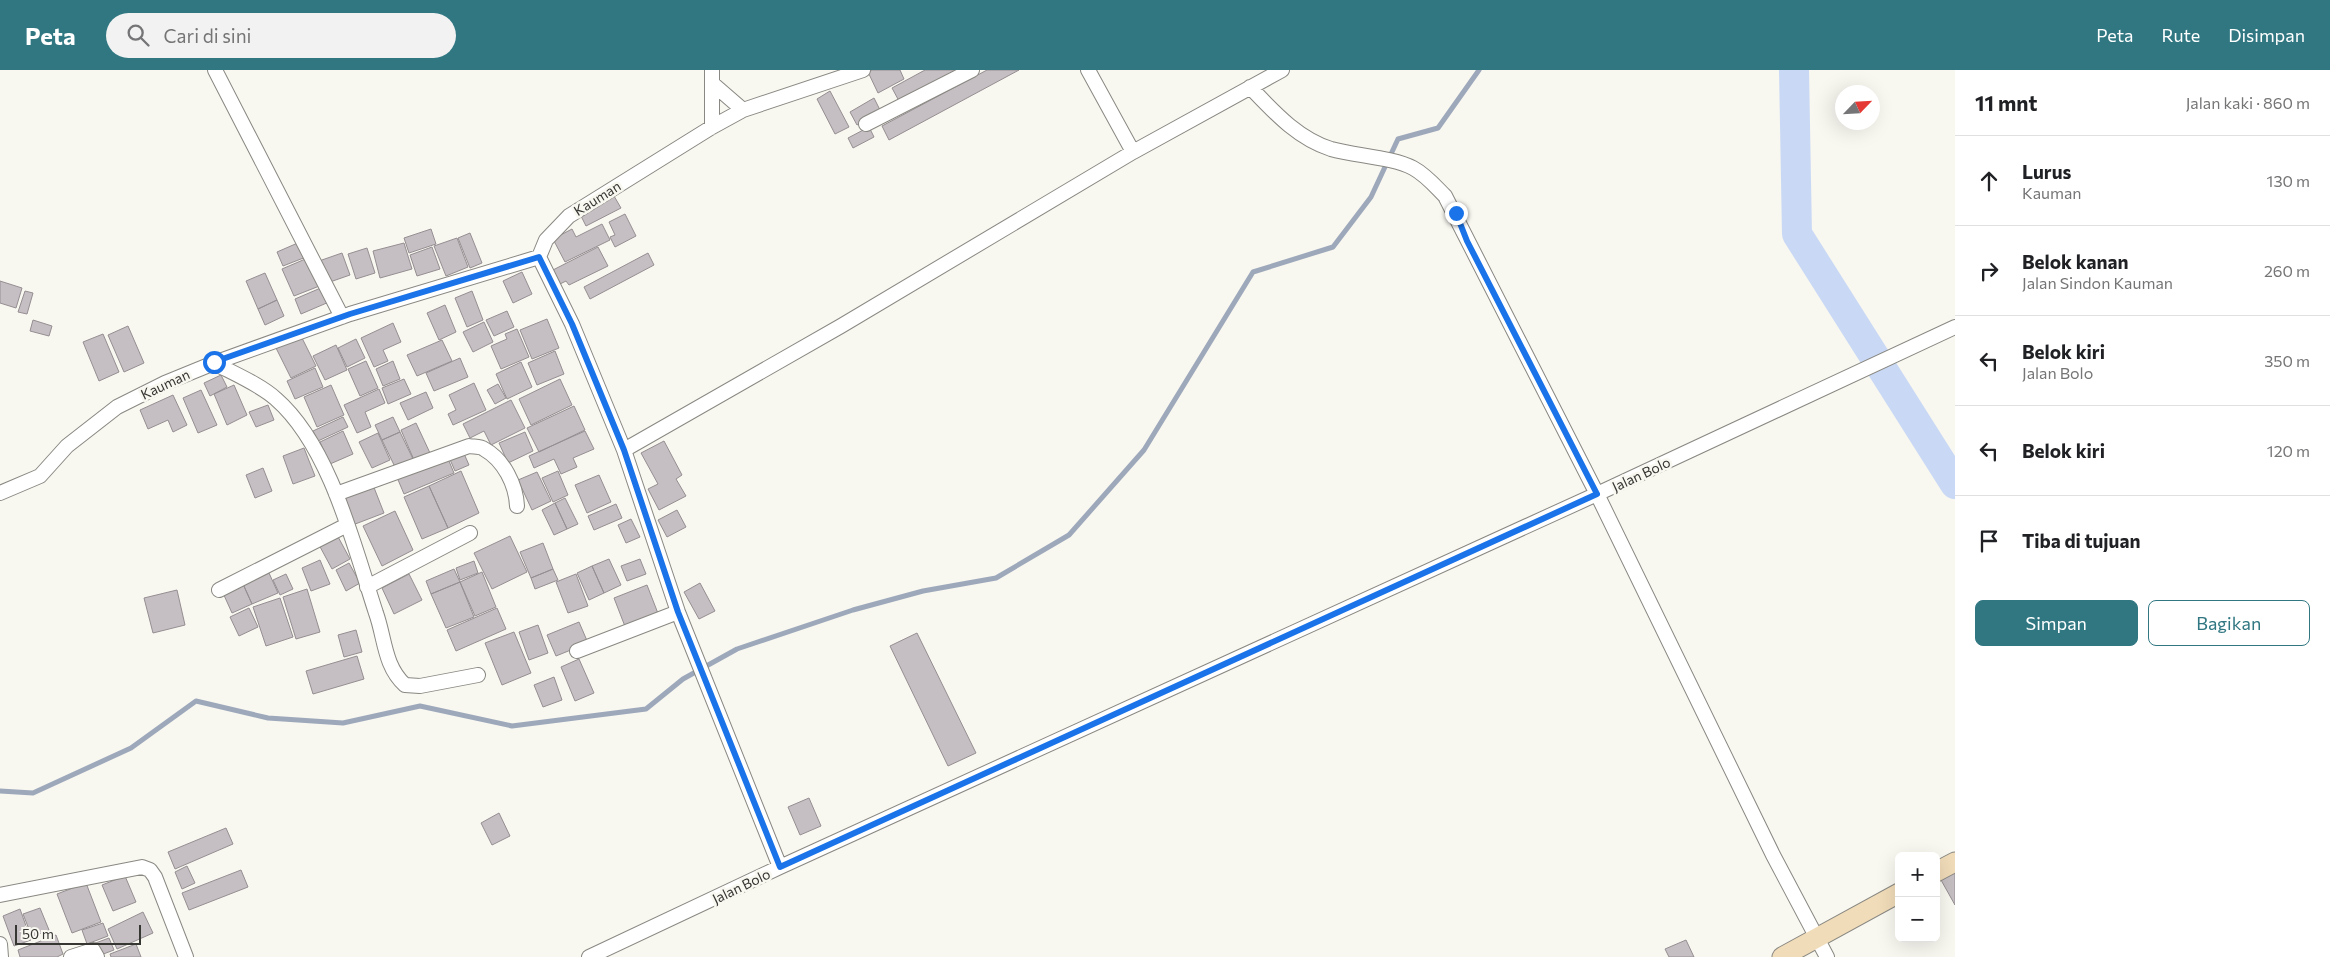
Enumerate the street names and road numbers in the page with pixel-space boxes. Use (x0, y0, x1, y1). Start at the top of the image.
street label: Kauman (570, 177, 624, 219)
street label: Kauman (138, 365, 192, 403)
street label: Jalan Bolo (1609, 453, 1673, 495)
street label: Jalan Bolo (709, 865, 773, 907)

